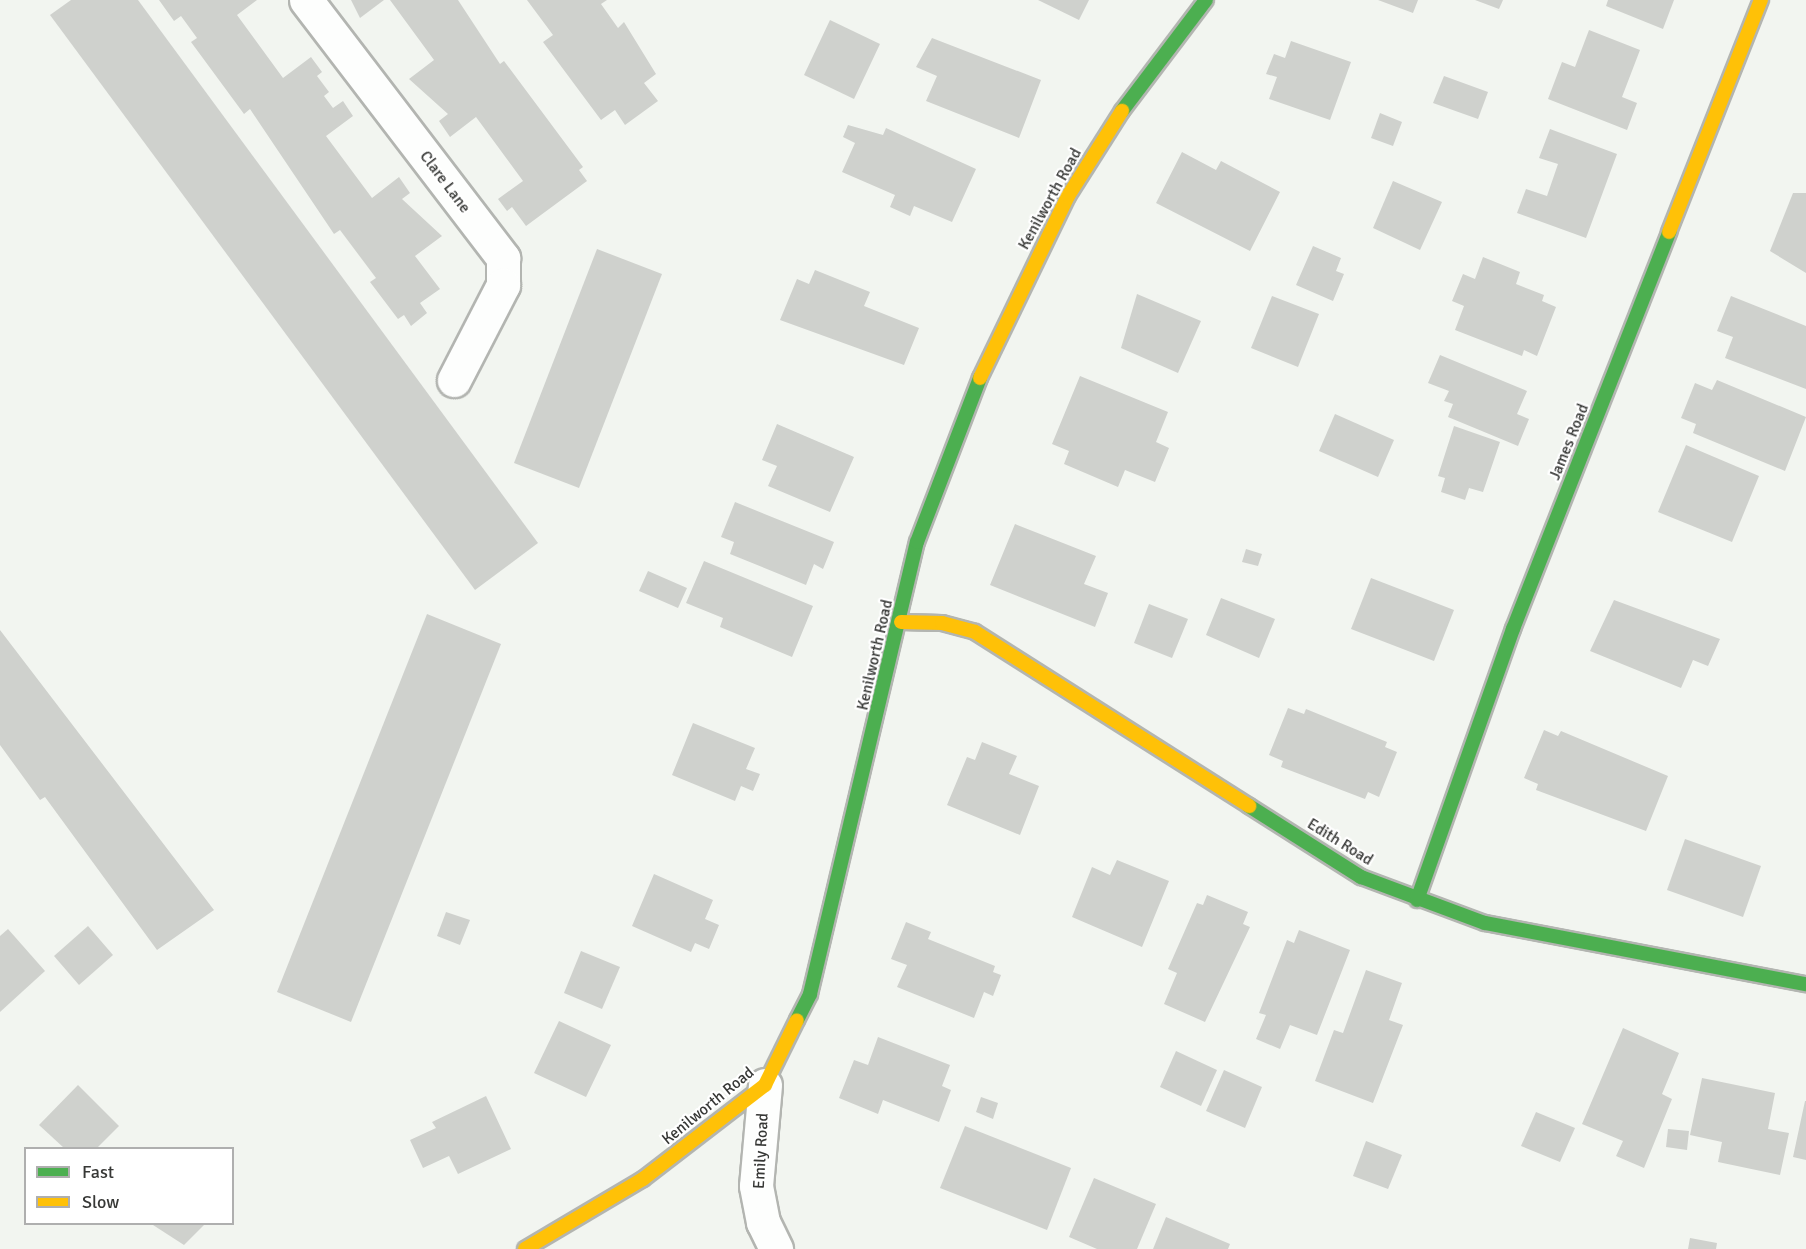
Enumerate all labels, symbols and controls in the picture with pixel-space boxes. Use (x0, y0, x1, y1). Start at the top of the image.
street label: Kenilworth Road (1014, 145, 1086, 253)
street label: Clare Lane (415, 147, 475, 217)
street label: James Road (1545, 401, 1593, 483)
street label: Kenilworth Road (853, 598, 897, 712)
street label: Edith Road (1304, 814, 1376, 870)
street label: Kenilworth Road (658, 1063, 758, 1149)
street label: Emily Road (749, 1113, 773, 1189)
legend (24, 1147, 234, 1225)
text: Fast (82, 1161, 114, 1183)
text: Slow (82, 1191, 119, 1213)

